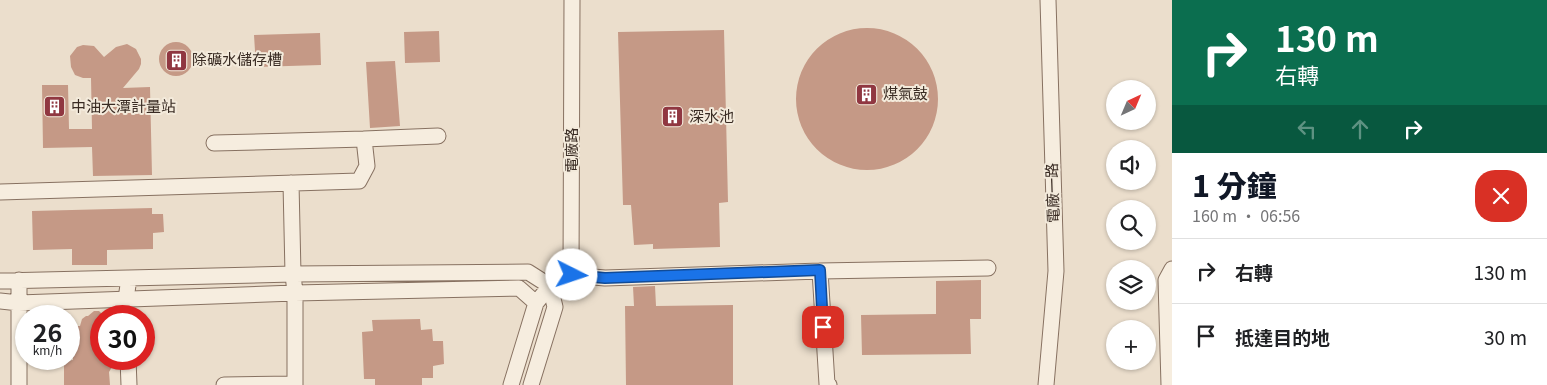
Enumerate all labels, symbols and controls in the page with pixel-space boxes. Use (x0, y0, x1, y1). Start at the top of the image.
text: 130 m (1275, 11, 1379, 62)
icon: right (1192, 20, 1257, 85)
building icon: 除礦水儲存槽 (164, 48, 188, 72)
place label: 除礦水儲存槽 (192, 48, 282, 69)
text: 右轉 (1275, 58, 1319, 90)
north arrow (1106, 80, 1156, 130)
map controls (1106, 80, 1156, 370)
building icon: 煤氣鼓 (855, 82, 879, 106)
place label: 煤氣鼓 (883, 82, 928, 103)
building icon: 中油大潭計量站 (43, 95, 67, 119)
place label: 中油大潭計量站 (71, 95, 176, 116)
building icon: 深水池 (661, 105, 685, 129)
place label: 深水池 (689, 105, 734, 126)
icon: left (1293, 115, 1321, 143)
icon: ahead (1346, 115, 1374, 143)
icon: right (1399, 115, 1427, 143)
street label: 電廠路 (560, 127, 581, 173)
button: sound (1106, 140, 1156, 190)
text: 1 分鐘 (1192, 162, 1277, 206)
street label: 電廠一路 (1040, 163, 1063, 223)
button: close (1475, 170, 1527, 222)
button: search (1106, 200, 1156, 250)
text: 160 m · 06:56 (1192, 203, 1300, 227)
position arrow (545, 248, 597, 300)
icon: right (1192, 257, 1220, 285)
text: 右轉 (1235, 258, 1273, 285)
text: 130 m (1474, 258, 1527, 285)
button: layers (1106, 260, 1156, 310)
speed limit sign: 30 (90, 305, 155, 370)
pin (802, 306, 844, 348)
text: 26 (33, 313, 62, 349)
icon: arrive (809, 313, 837, 341)
button: + (1106, 320, 1156, 370)
icon: arrive (1192, 322, 1220, 350)
text: 抵達目的地 (1235, 323, 1330, 350)
text: 30 m (1484, 323, 1527, 350)
text: km/h (33, 341, 62, 358)

